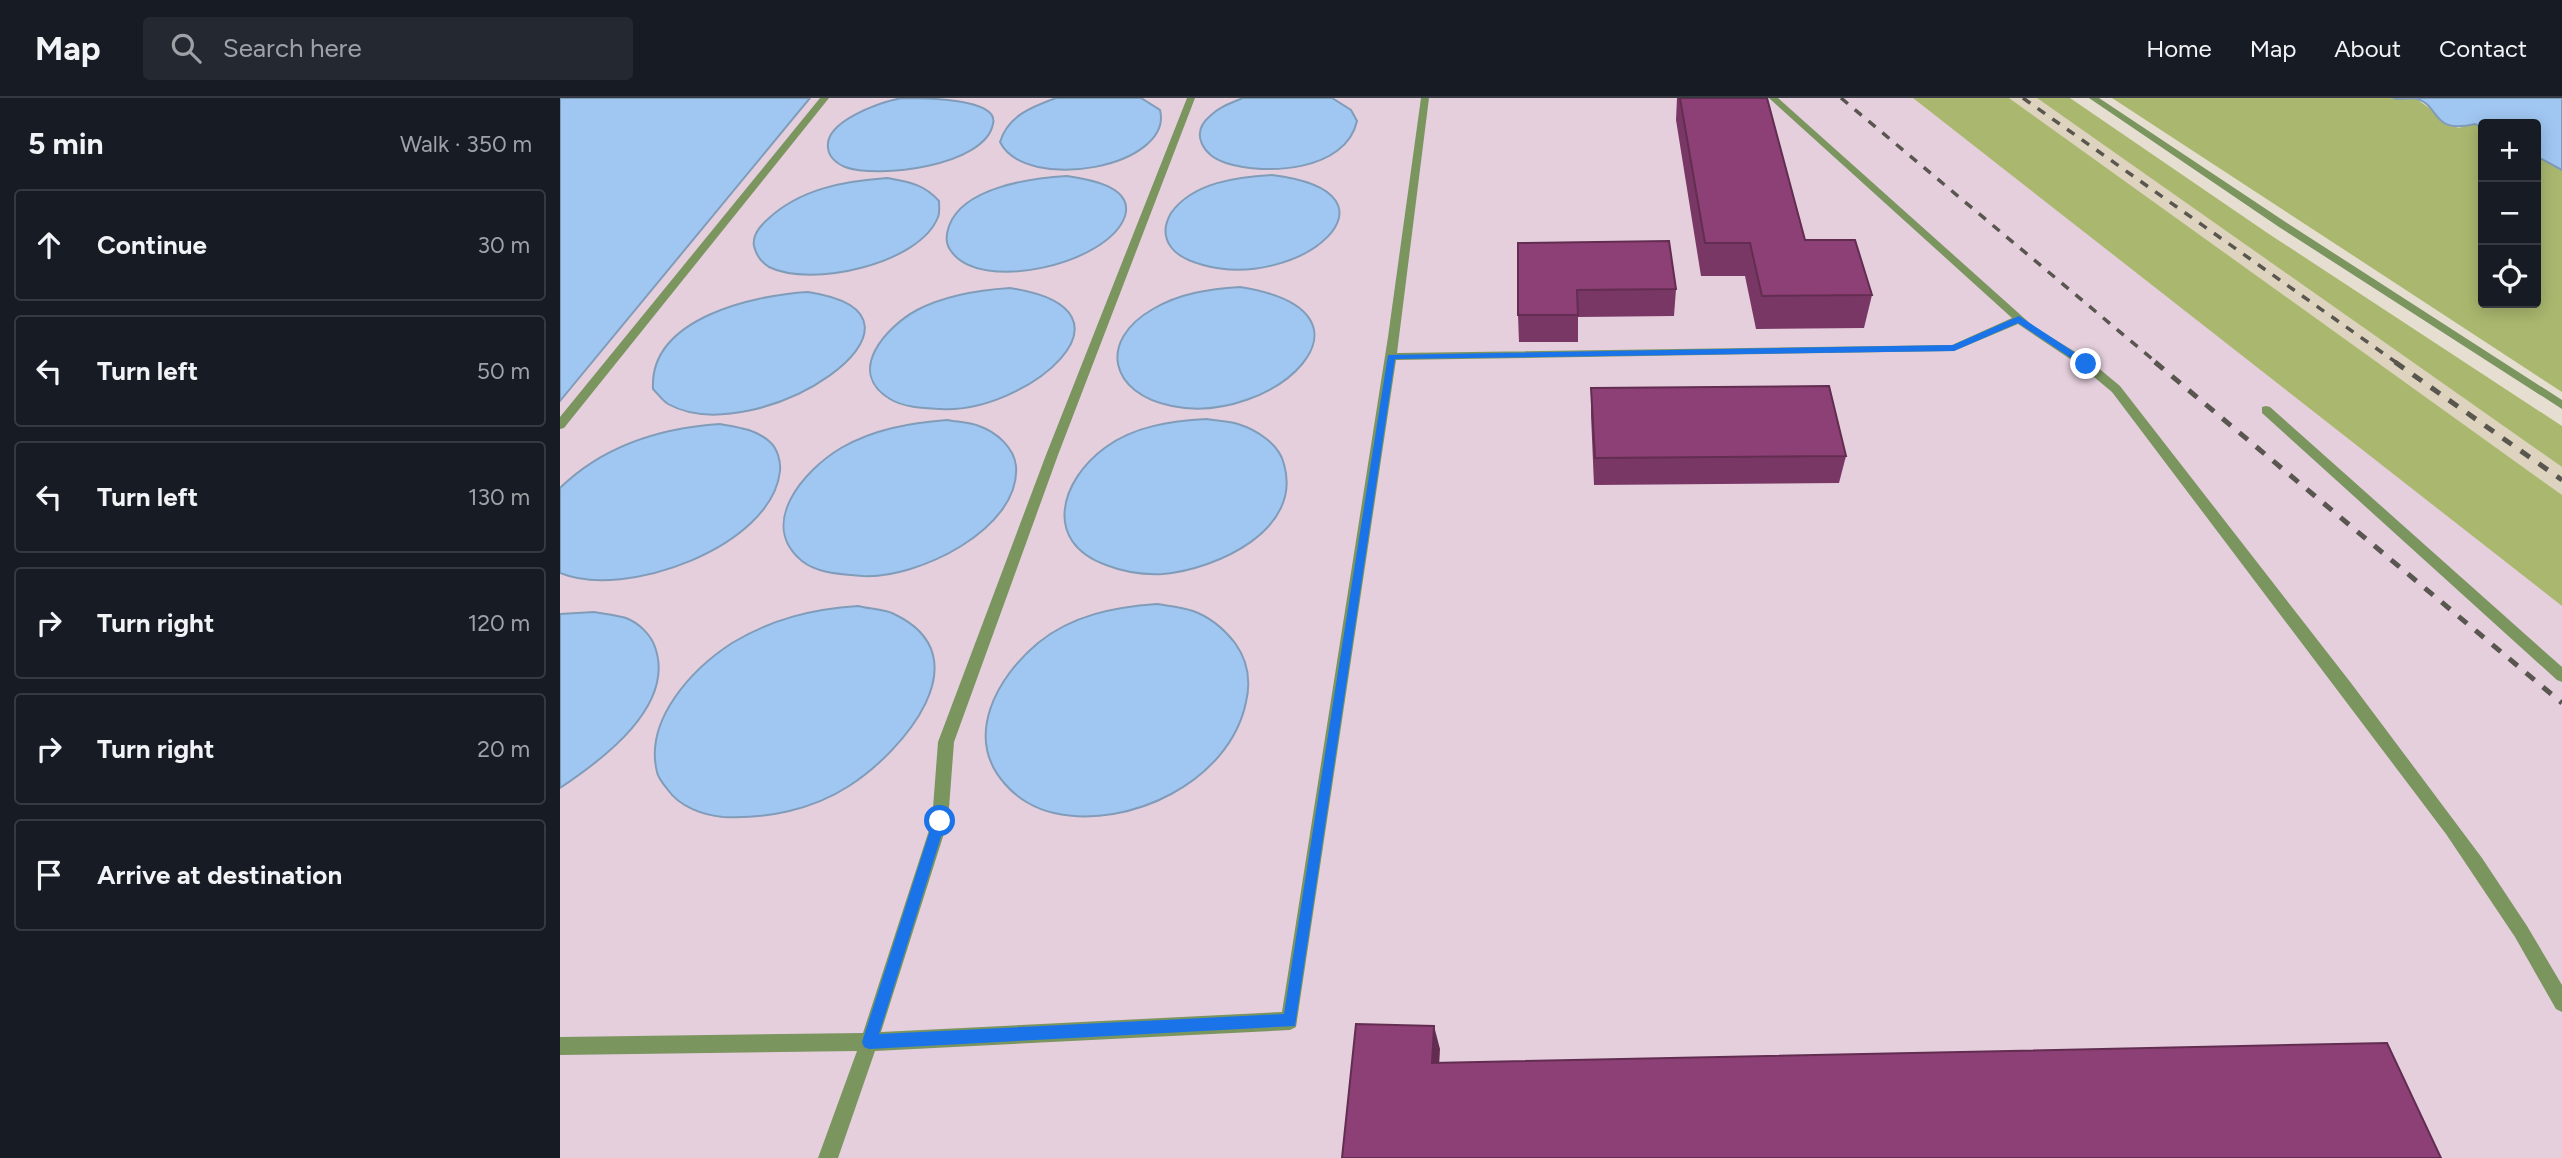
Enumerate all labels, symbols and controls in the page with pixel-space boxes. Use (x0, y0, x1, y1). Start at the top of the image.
search box (143, 17, 633, 80)
text: Map (35, 29, 101, 68)
icon: search (167, 29, 205, 67)
text: Search here (223, 32, 362, 64)
text: Home (2146, 34, 2212, 63)
text: Map (2250, 34, 2296, 63)
text: About (2334, 34, 2401, 63)
text: Contact (2439, 34, 2527, 63)
map controls (2478, 119, 2541, 308)
button: + (2478, 119, 2541, 182)
text: 5 min (28, 125, 104, 162)
text: Walk · 350 m (400, 130, 532, 158)
button: − (2478, 182, 2541, 245)
icon: ahead (30, 226, 68, 264)
text: Continue (97, 229, 207, 261)
text: 30 m (477, 231, 530, 259)
button: locate (2478, 245, 2541, 308)
route end (2070, 348, 2101, 379)
icon: left (30, 352, 68, 390)
text: Turn left (97, 355, 198, 387)
text: 50 m (477, 357, 530, 385)
icon: left (30, 478, 68, 516)
text: Turn left (97, 481, 198, 513)
text: 130 m (468, 483, 530, 511)
icon: right (30, 604, 68, 642)
text: Turn right (97, 607, 214, 639)
text: 120 m (468, 609, 530, 637)
icon: right (30, 730, 68, 768)
text: Turn right (97, 733, 214, 765)
text: 20 m (477, 735, 530, 763)
route start (924, 805, 955, 836)
icon: arrive (30, 856, 68, 894)
text: Arrive at destination (97, 859, 342, 891)

